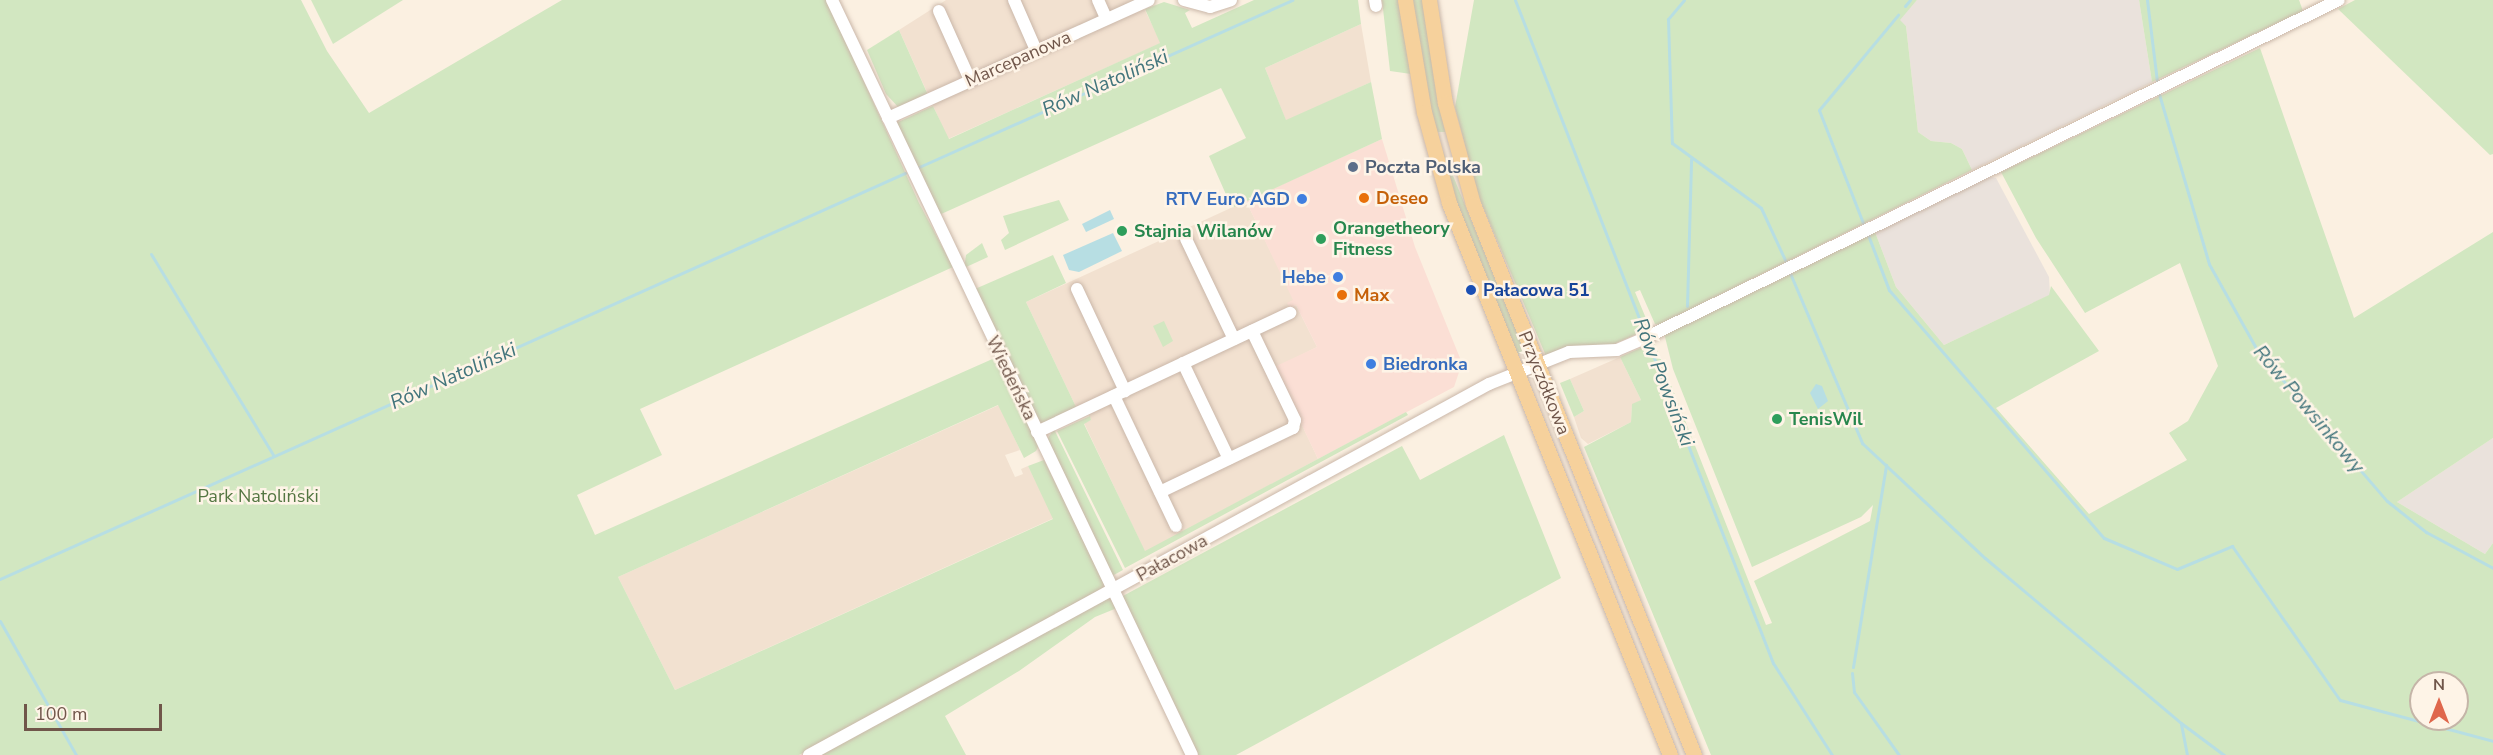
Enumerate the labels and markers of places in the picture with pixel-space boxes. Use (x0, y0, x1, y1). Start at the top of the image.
place label: Poczta Polska (1365, 156, 1481, 178)
marker: Poczta Polska (1346, 160, 1360, 174)
place label: Deseo (1376, 187, 1428, 209)
place label: RTV Euro AGD (1165, 188, 1290, 210)
marker: Deseo (1357, 191, 1371, 205)
marker: RTV Euro AGD (1295, 192, 1309, 206)
place label: Orangetheory Fitness (1333, 218, 1450, 260)
place label: Stajnia Wilanów (1134, 220, 1273, 242)
marker: Stajnia Wilanów (1115, 224, 1129, 238)
marker: Orangetheory Fitness (1314, 232, 1328, 246)
place label: Hebe (1282, 266, 1326, 288)
marker: Hebe (1331, 270, 1345, 284)
place label: Pałacowa 51 (1483, 279, 1590, 301)
marker: Pałacowa 51 (1464, 283, 1478, 297)
place label: Max (1354, 284, 1389, 306)
marker: Max (1335, 288, 1349, 302)
place label: Biedronka (1383, 353, 1468, 375)
marker: Biedronka (1364, 357, 1378, 371)
place label: TenisWil (1789, 408, 1863, 430)
marker: TenisWil (1770, 412, 1784, 426)

